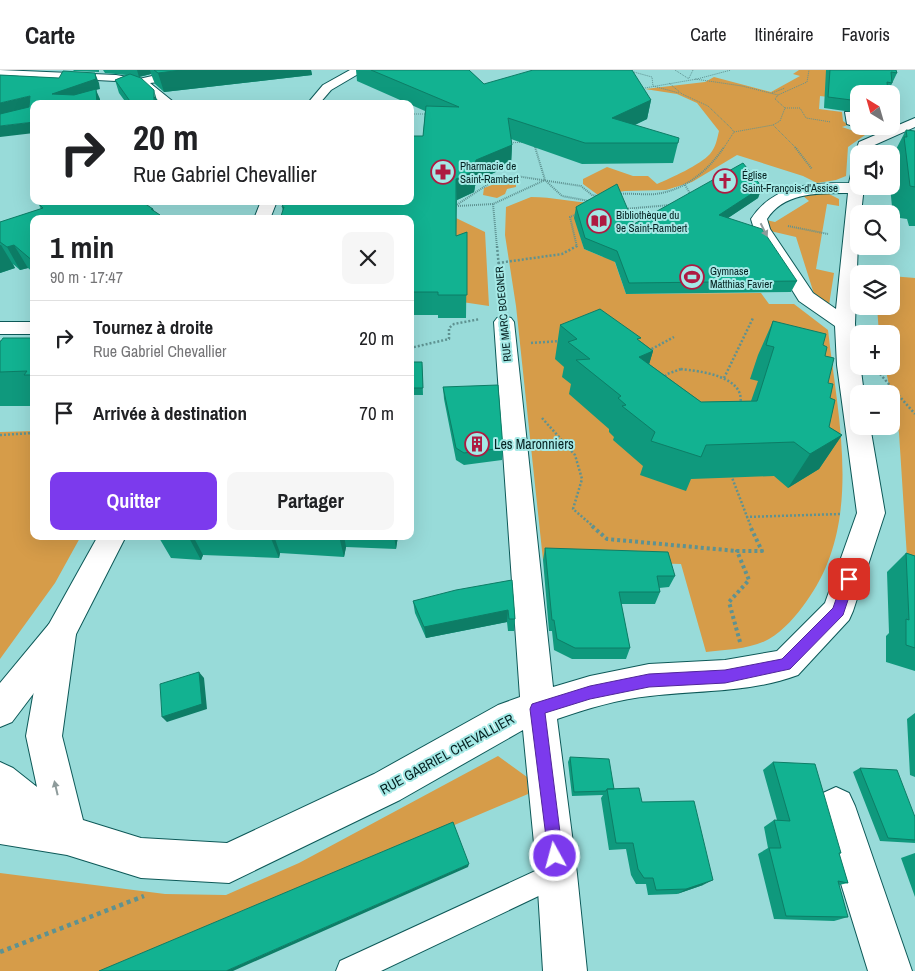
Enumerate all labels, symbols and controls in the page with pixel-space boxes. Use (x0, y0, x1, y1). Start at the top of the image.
text: Carte (25, 19, 75, 51)
text: Carte (690, 22, 726, 47)
text: Itinéraire (754, 22, 814, 47)
text: Favoris (842, 22, 890, 47)
north arrow (850, 85, 900, 135)
map controls (850, 85, 900, 435)
text: 20 m (133, 114, 198, 161)
icon: right (50, 120, 115, 185)
button: sound (850, 145, 900, 195)
text: Rue Gabriel Chevallier (133, 159, 316, 189)
pharmacy icon: Pharmacie de Saint-Rambert (430, 159, 456, 185)
place label: Pharmacie de Saint-Rambert (460, 159, 519, 186)
church icon: Église Saint-François-d'Assise (712, 168, 738, 194)
place label: Église Saint-François-d'Assise (742, 168, 838, 195)
button: search (850, 205, 900, 255)
library icon: Bibliothèque du 9e Saint-Rambert (586, 208, 612, 234)
place label: Bibliothèque du 9e Saint-Rambert (616, 208, 688, 235)
one-way arrow (760, 223, 768, 237)
text: 1 min (50, 227, 114, 267)
button: close (342, 232, 394, 284)
sports icon: Gymnase Matthias Favier (679, 264, 705, 290)
place label: Gymnase Matthias Favier (710, 264, 772, 291)
street label: RUE MARC BOEGNER (492, 265, 514, 362)
button: layers (850, 265, 900, 315)
text: 90 m · 17:47 (50, 266, 123, 288)
text: Tournez à droite (93, 314, 213, 340)
icon: right (50, 324, 78, 352)
text: 20 m (359, 325, 394, 351)
button: + (850, 325, 900, 375)
text: Rue Gabriel Chevallier (93, 340, 226, 362)
button: − (850, 385, 900, 435)
icon: arrive (50, 399, 78, 427)
text: Arrivée à destination (93, 400, 247, 426)
text: 70 m (359, 400, 394, 426)
building icon: Les Maronniers (464, 431, 490, 457)
place label: Les Maronniers (494, 435, 574, 453)
button: Quitter (50, 472, 217, 530)
button: Partager (227, 472, 394, 530)
pin (828, 558, 870, 600)
icon: arrive (835, 565, 863, 593)
street label: RUE GABRIEL CHEVALLIER (377, 710, 517, 798)
one-way arrow (52, 780, 60, 795)
position arrow (528, 829, 580, 881)

